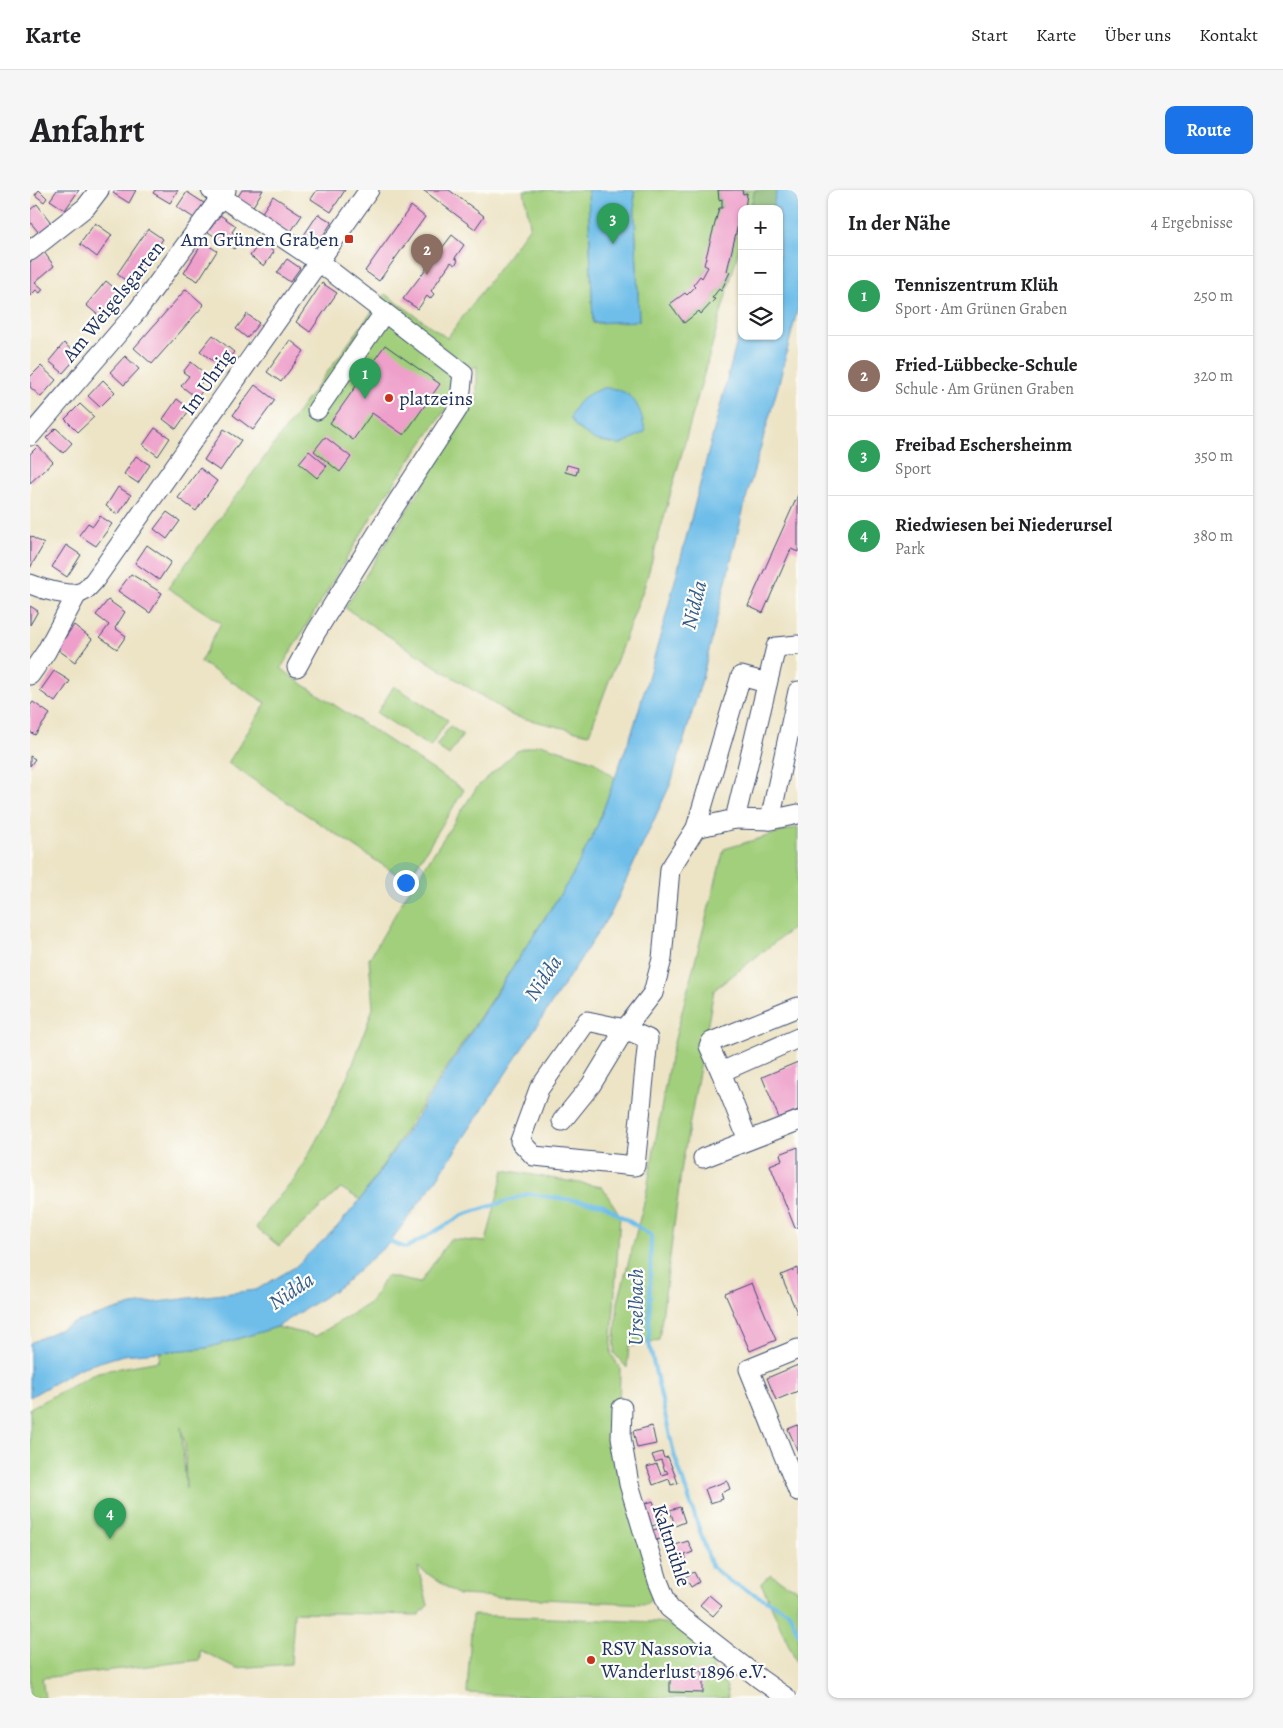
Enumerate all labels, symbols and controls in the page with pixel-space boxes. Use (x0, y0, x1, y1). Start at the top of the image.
text: Karte (25, 19, 81, 51)
text: Start (971, 23, 1008, 47)
text: Karte (1036, 23, 1076, 47)
text: Über uns (1104, 23, 1171, 47)
text: Kontakt (1199, 23, 1258, 47)
text: Anfahrt (30, 106, 145, 154)
button: Route (1165, 106, 1253, 154)
pin: 3 (597, 203, 629, 244)
map controls (738, 205, 783, 340)
button: + (738, 205, 783, 250)
text: In der Nähe (848, 209, 950, 237)
text: 4 Ergebnisse (1151, 212, 1233, 234)
place label: Am Grünen Graben (180, 226, 339, 253)
marker: Am Grünen Graben (343, 233, 355, 245)
pin: 2 (411, 234, 443, 275)
street label: Am Weigelsgarten (55, 235, 171, 368)
button: − (738, 250, 783, 295)
text: Tenniszentrum Klüh (895, 272, 1058, 298)
text: 1 (861, 285, 867, 307)
text: 250 m (1194, 285, 1233, 307)
button: layers (738, 295, 783, 340)
text: Sport · Am Grünen Graben (895, 298, 1067, 320)
street label: Im Uhrig (175, 344, 240, 421)
text: Fried-Lübbecke-Schule (895, 352, 1078, 378)
pin: 1 (349, 358, 381, 399)
text: 2 (860, 365, 868, 387)
text: 320 m (1194, 365, 1233, 387)
text: Schule · Am Grünen Graben (895, 378, 1074, 400)
place label: platzeins (399, 385, 473, 412)
marker: platzeins (383, 392, 395, 404)
text: Freibad Eschersheinm (895, 432, 1072, 458)
text: 3 (861, 445, 867, 467)
text: 350 m (1194, 445, 1233, 467)
text: Sport (895, 458, 931, 480)
text: Riedwiesen bei Niederursel (895, 512, 1112, 538)
text: 4 (860, 525, 868, 547)
text: 380 m (1194, 525, 1233, 547)
text: Park (895, 538, 925, 560)
water label: Nidda (674, 578, 714, 632)
your location (393, 870, 419, 896)
water label: Nidda (518, 950, 568, 1006)
water label: Nidda (263, 1266, 319, 1316)
water label: Urselbach (622, 1268, 650, 1346)
pin: 4 (94, 1498, 126, 1539)
street label: Kaltmühle (646, 1500, 698, 1590)
place label: RSV Nassovia Wanderlust 1896 e.V. (600, 1635, 768, 1685)
marker: RSV Nassovia Wanderlust 1896 e.V. (585, 1654, 597, 1666)

